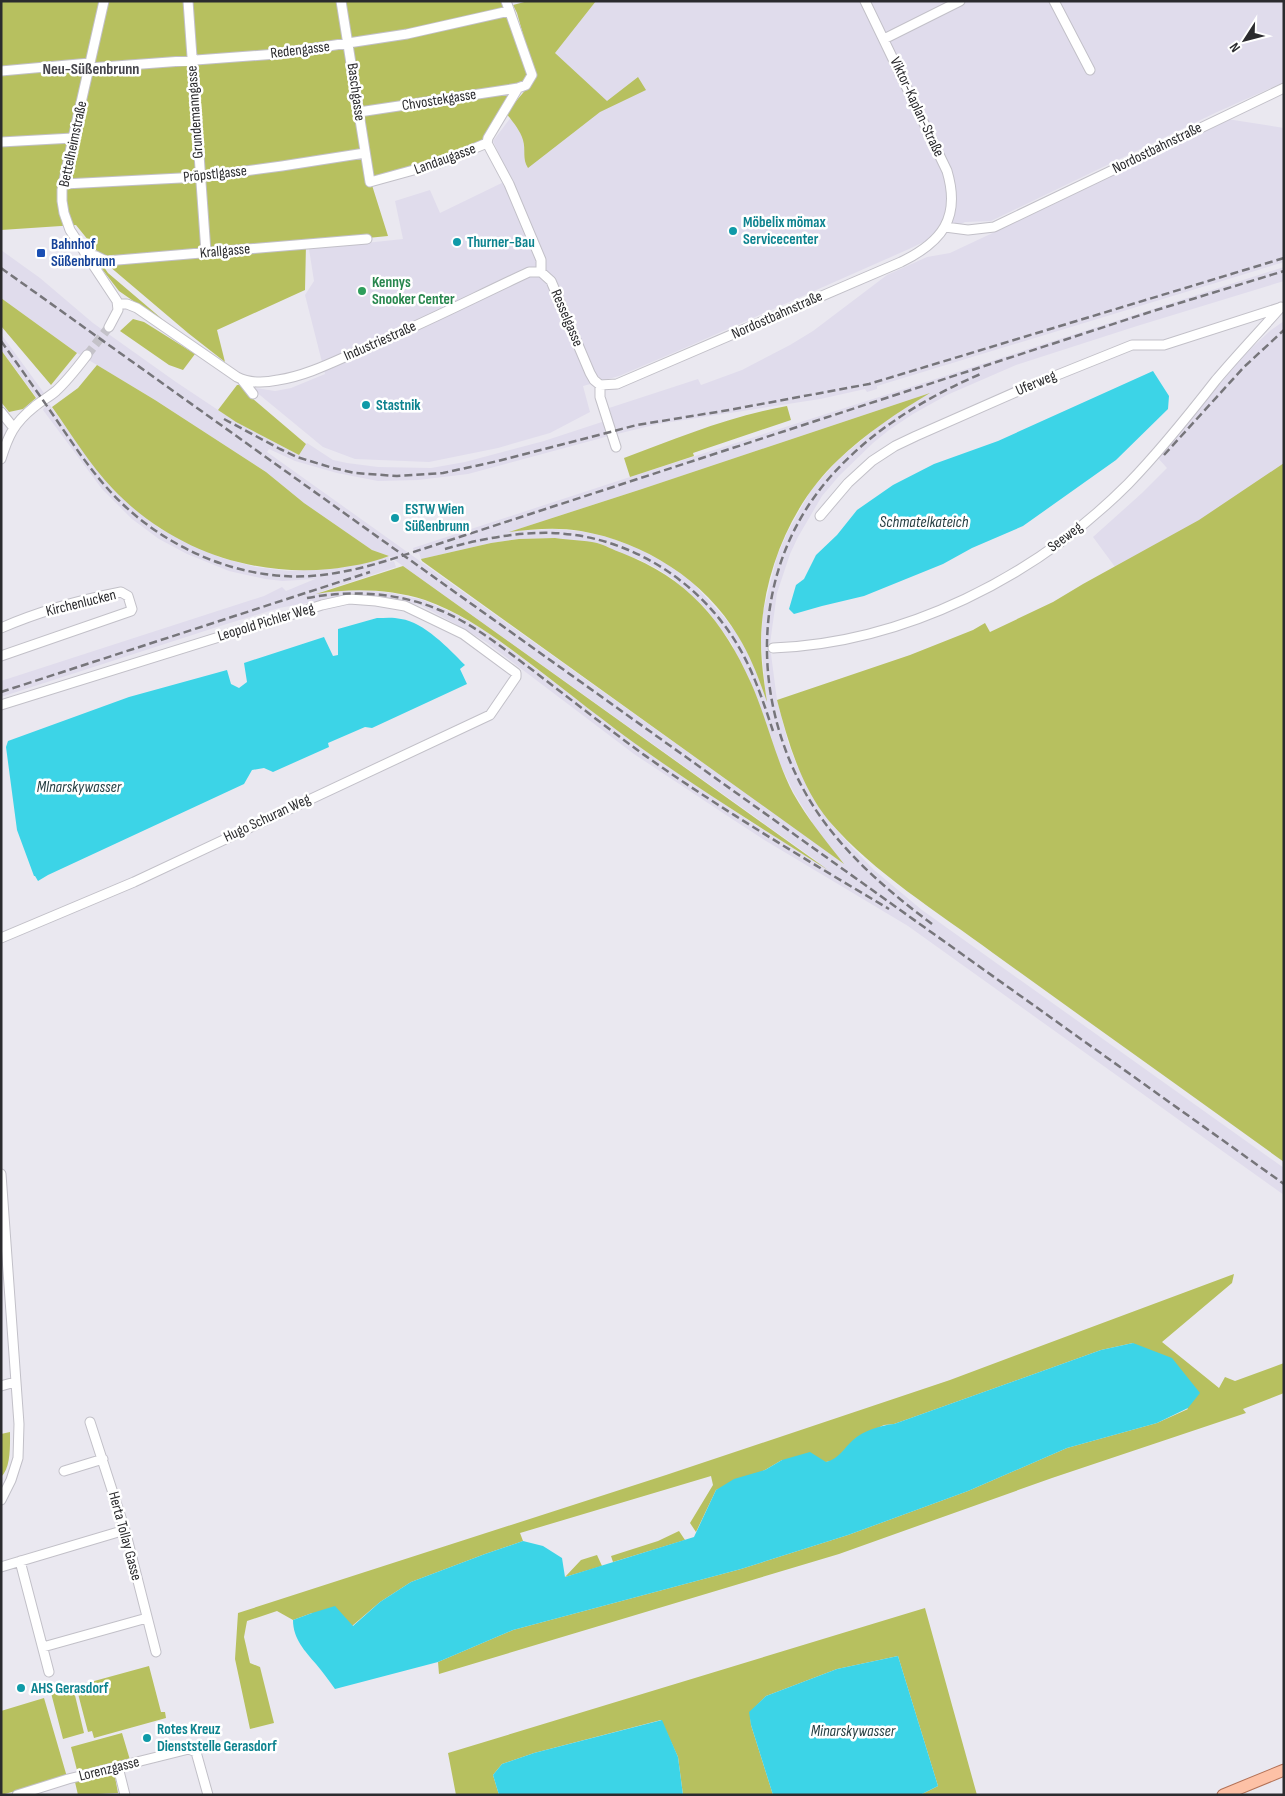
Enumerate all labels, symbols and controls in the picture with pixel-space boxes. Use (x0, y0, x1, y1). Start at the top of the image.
north arrow (1220, 15, 1270, 65)
street label: Redengasse (269, 37, 331, 63)
text: N (1226, 39, 1244, 55)
street label: Viktor-Kaplan-Straße (886, 54, 948, 160)
district label: Neu-Süßenbrunn (42, 60, 140, 79)
street label: Baschgasse (343, 62, 369, 122)
street label: Grundemanngasse (182, 65, 208, 159)
street label: Chvostekgasse (400, 85, 478, 115)
street label: Bettelheimstraße (55, 99, 91, 189)
street label: Nordostbahnstraße (1109, 118, 1205, 178)
street label: Landaugasse (412, 139, 478, 179)
street label: Pröpstlgasse (182, 161, 248, 187)
place label: Möbelix mömax Servicecenter (743, 213, 826, 249)
marker: Möbelix mömax Servicecenter (727, 225, 739, 237)
place label: Thurner-Bau (467, 233, 535, 252)
place label: Bahnhof Süßenbrunn (51, 235, 115, 271)
marker: Thurner-Bau (451, 236, 463, 248)
street label: Krallgasse (199, 239, 251, 263)
marker: Bahnhof Süßenbrunn (35, 247, 47, 259)
place label: Kennys Snooker Center (372, 273, 455, 309)
marker: Kennys Snooker Center (356, 285, 368, 297)
street label: Resselgasse (546, 286, 588, 350)
street label: Nordostbahnstraße (729, 287, 825, 343)
street label: Industriestraße (341, 317, 419, 365)
street label: Uferweg (1013, 366, 1059, 400)
place label: Stastnik (376, 396, 421, 415)
marker: Stastnik (360, 399, 372, 411)
place label: ESTW Wien Süßenbrunn (405, 500, 469, 536)
marker: ESTW Wien Süßenbrunn (389, 512, 401, 524)
water label: Schmatelkateich (879, 513, 969, 532)
street label: Seeweg (1044, 518, 1086, 556)
street label: Kirchenlucken (44, 585, 118, 621)
street label: Leopold Pichler Weg (215, 598, 317, 646)
water label: Mlnarskywasser (37, 778, 122, 797)
street label: Hugo Schuran Weg (221, 790, 313, 846)
street label: Herta Tollay Gasse (104, 1489, 146, 1583)
place label: AHS Gerasdorf (30, 1679, 109, 1698)
marker: AHS Gerasdorf (15, 1682, 27, 1694)
place label: Rotes Kreuz Dienststelle Gerasdorf (157, 1720, 277, 1756)
water label: Minarskywasser (811, 1722, 896, 1741)
marker: Rotes Kreuz Dienststelle Gerasdorf (141, 1732, 153, 1744)
street label: Lorenzgasse (77, 1752, 141, 1786)

